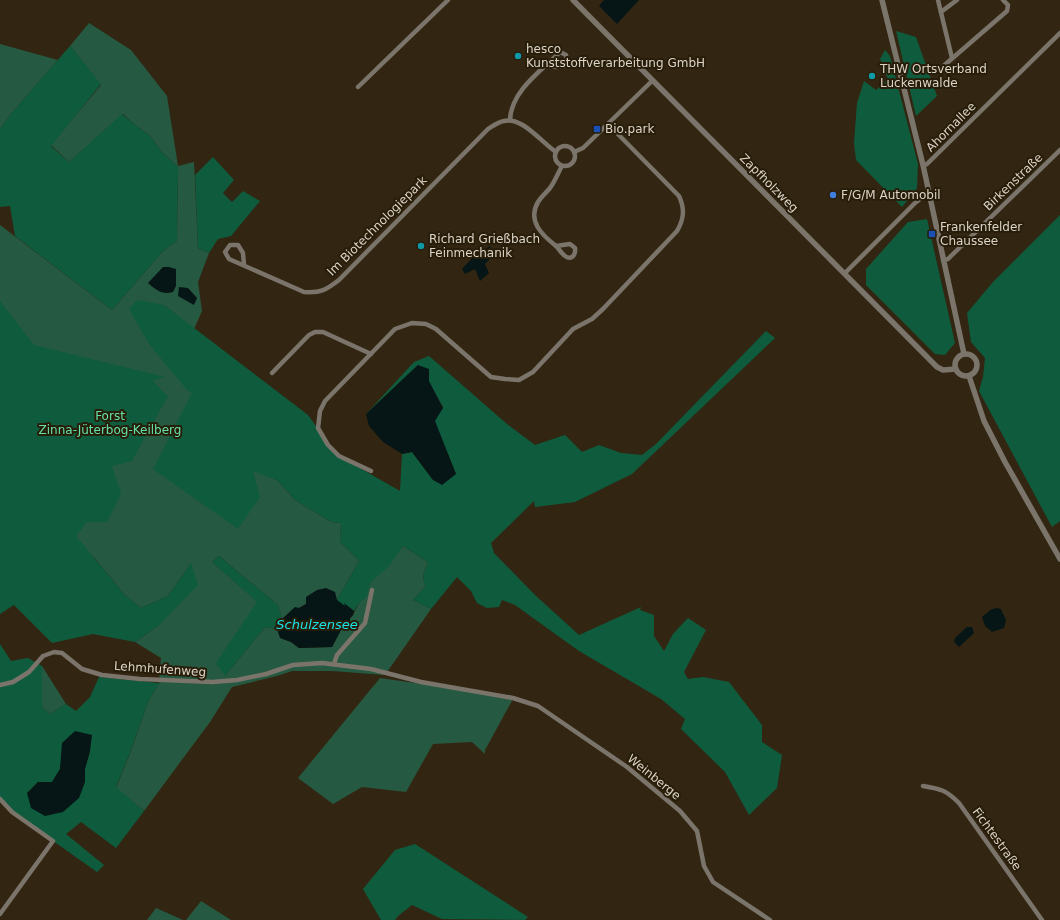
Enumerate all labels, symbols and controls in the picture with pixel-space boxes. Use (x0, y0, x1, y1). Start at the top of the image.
place label: hesco Kunststoffverarbeitung GmbH (526, 42, 705, 70)
marker: hesco Kunststoffverarbeitung GmbH (513, 51, 523, 61)
place label: THW Ortsverband Luckenwalde (879, 62, 987, 90)
marker: THW Ortsverband Luckenwalde (867, 71, 877, 81)
street label: Ahornallee (923, 99, 979, 155)
place label: Bio.park (605, 122, 654, 136)
marker: Bio.park (592, 124, 602, 134)
street label: Birkenstraße (981, 150, 1045, 214)
street label: Zapfholzweg (737, 151, 801, 215)
street label: Im Biotechnologiepark (324, 173, 430, 279)
place label: F/G/M Automobil (841, 188, 941, 202)
marker: F/G/M Automobil (828, 190, 838, 200)
place label: Frankenfelder Chaussee (940, 220, 1022, 248)
marker: Frankenfelder Chaussee (927, 229, 937, 239)
place label: Richard Grießbach Feinmechanik (429, 232, 540, 260)
marker: Richard Grießbach Feinmechanik (416, 241, 426, 251)
park label: Forst Zinna-Jüterbog-Keilberg (39, 409, 181, 437)
water label: Schulzensee (276, 617, 358, 632)
street label: Lehmhufenweg (113, 659, 207, 679)
street label: Weinberge (625, 751, 683, 803)
street label: Fichtestraße (970, 805, 1024, 873)

